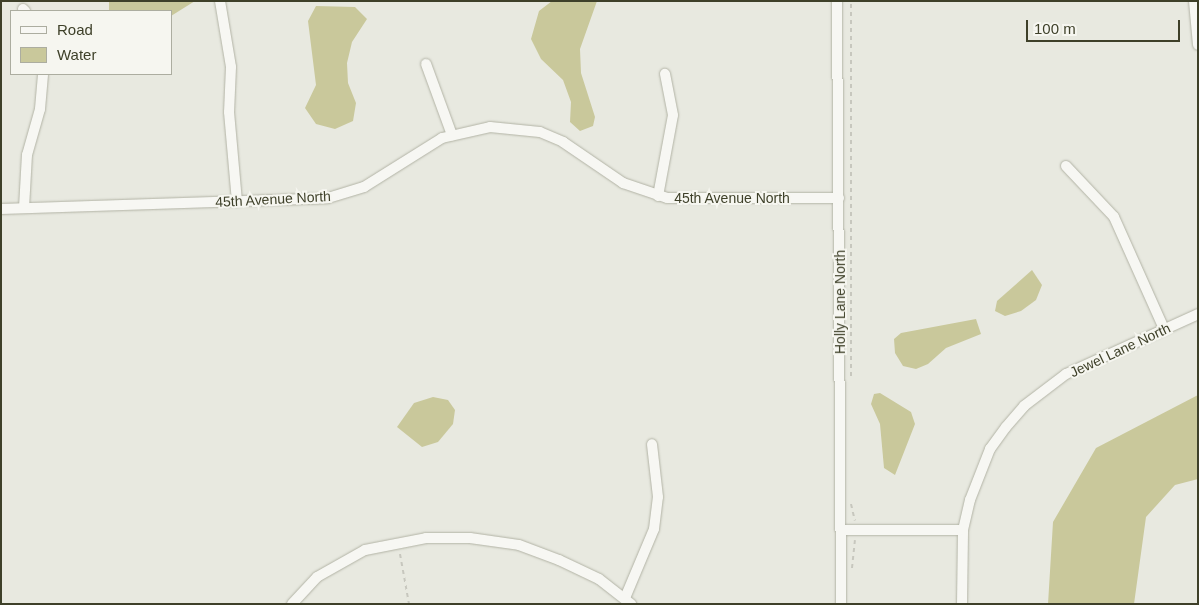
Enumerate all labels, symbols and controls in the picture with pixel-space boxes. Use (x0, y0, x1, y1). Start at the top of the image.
legend (10, 10, 172, 75)
scale bar (1029, 10, 1183, 42)
text: 100 m (1034, 20, 1076, 37)
text: Road (57, 21, 93, 38)
text: Water (57, 46, 96, 63)
street label: 45th Avenue North (214, 188, 332, 210)
street label: 45th Avenue North (674, 190, 790, 206)
street label: Holly Lane North (832, 250, 848, 354)
street label: Jewel Lane North (1067, 319, 1173, 381)

